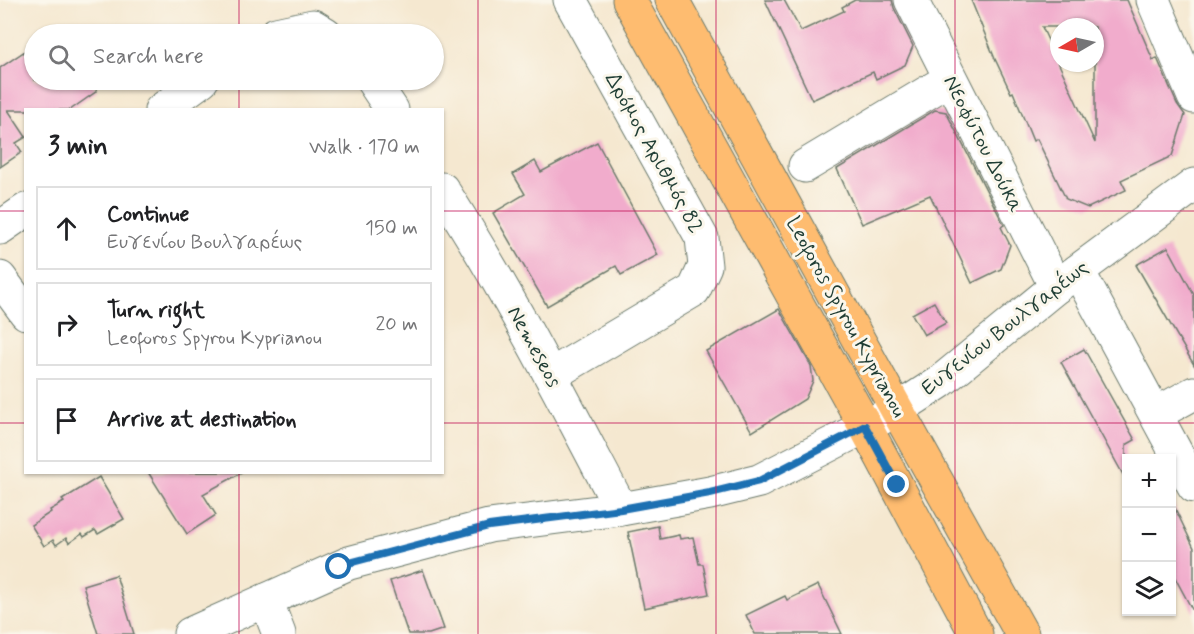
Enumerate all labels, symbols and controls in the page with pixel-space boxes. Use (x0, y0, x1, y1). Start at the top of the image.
north arrow (1050, 18, 1104, 72)
search box (24, 24, 444, 90)
icon: search (45, 41, 78, 74)
text: Search here (93, 43, 204, 71)
street label: Δρόμος Αριθμός 82 (598, 68, 710, 238)
street label: Νεοφύτου Δούκα (936, 71, 1030, 217)
text: 3 min (48, 130, 108, 164)
text: Walk · 170 m (309, 134, 420, 161)
text: Continue (107, 201, 189, 229)
icon: ahead (50, 212, 83, 245)
street label: Leoforos Spyrou Kyprianou (777, 212, 913, 423)
text: 150 m (365, 215, 418, 242)
text: Ευγενίου Βουλγαρέως (107, 229, 302, 256)
street label: Ευγενίου Βουλγαρέως (915, 253, 1094, 402)
text: Turn right (107, 297, 205, 325)
street label: Nemeseos (500, 301, 568, 393)
icon: right (50, 308, 83, 341)
text: 20 m (375, 311, 418, 338)
text: Leoforos Spyrou Kyprianou (107, 325, 322, 352)
icon: arrive (50, 404, 83, 437)
text: Arrive at destination (107, 406, 297, 434)
map controls (1122, 454, 1176, 616)
button: + (1122, 454, 1176, 508)
route end (883, 471, 909, 497)
button: − (1122, 508, 1176, 562)
route start (325, 553, 351, 579)
button: layers (1122, 562, 1176, 616)

